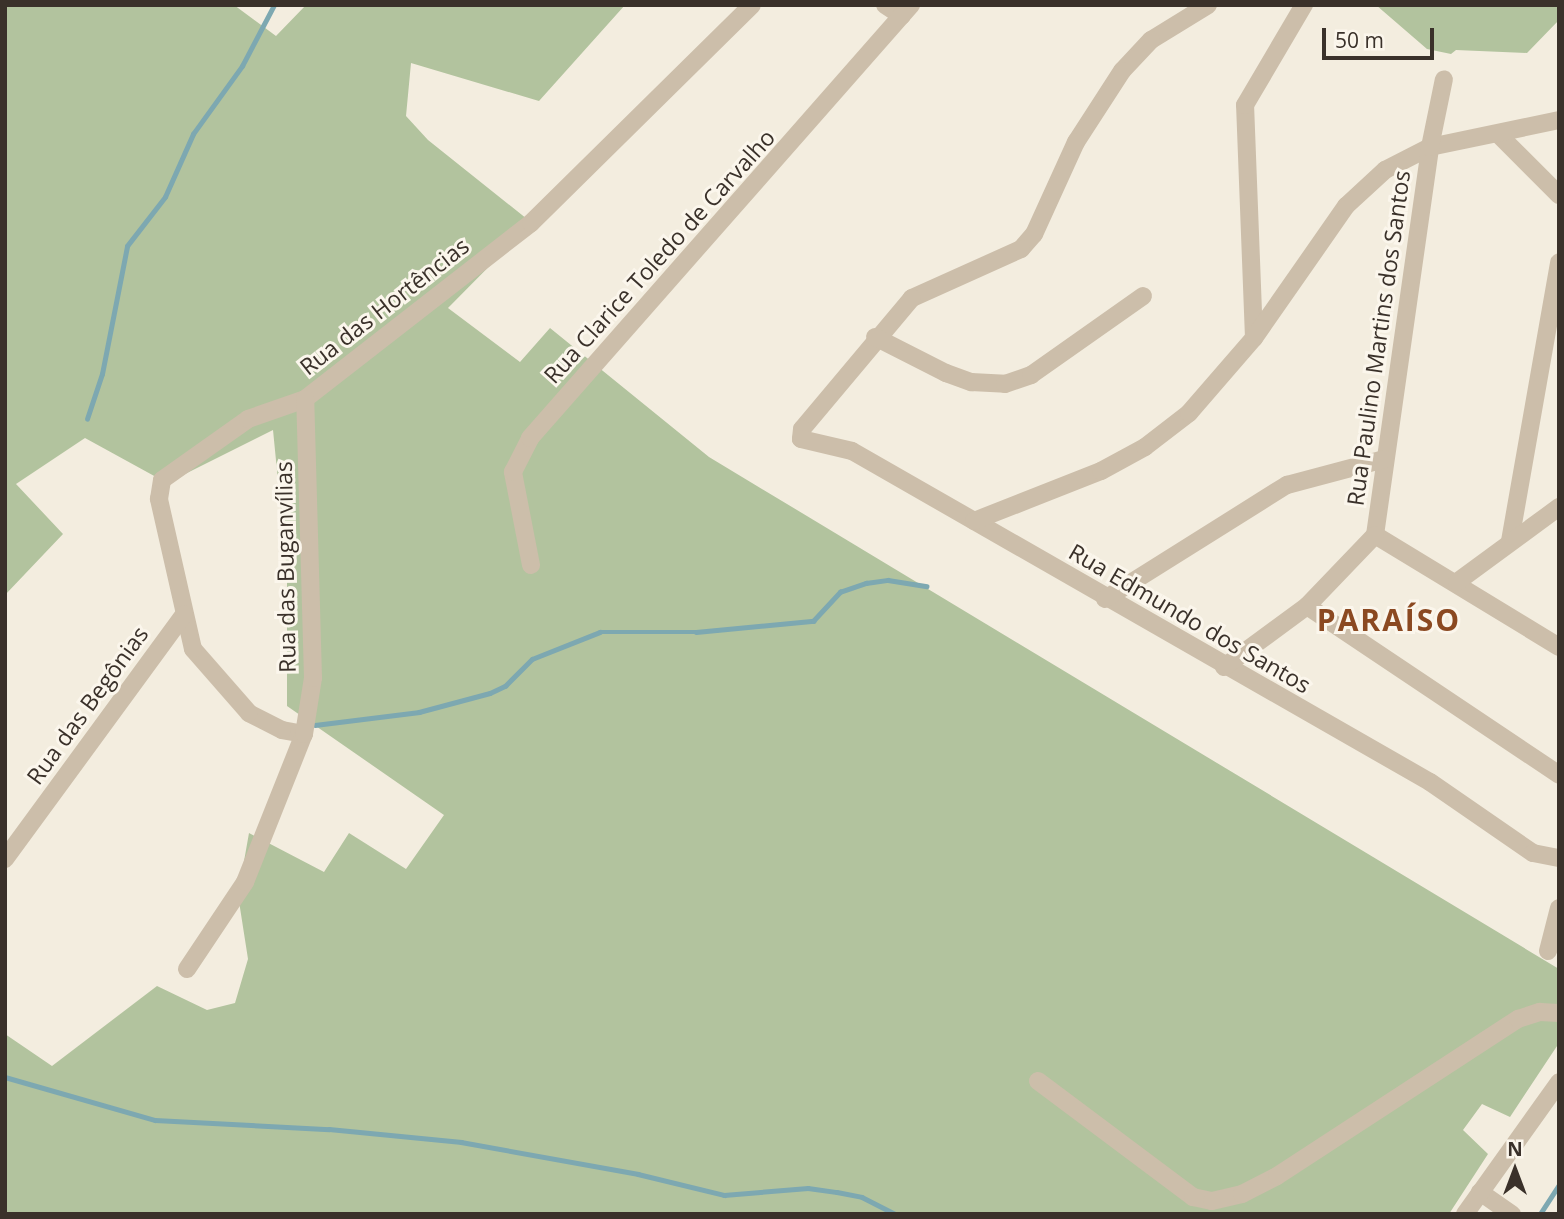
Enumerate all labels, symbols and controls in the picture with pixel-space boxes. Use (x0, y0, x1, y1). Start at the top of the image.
scale bar (1326, 14, 1438, 58)
text: 50 m (1335, 26, 1384, 54)
street label: Rua Clarice Toledo de Carvalho (538, 123, 780, 389)
street label: Rua Paulino Martins dos Santos (1341, 168, 1415, 508)
street label: Rua das Hortências (294, 231, 474, 381)
street label: Rua das Buganvílias (269, 461, 301, 673)
street label: Rua Edmundo dos Santos (1064, 537, 1316, 699)
district label: PARAÍSO (1318, 602, 1460, 638)
street label: Rua das Begônias (20, 621, 154, 789)
north arrow (1480, 1135, 1550, 1205)
text: N (1507, 1136, 1523, 1162)

